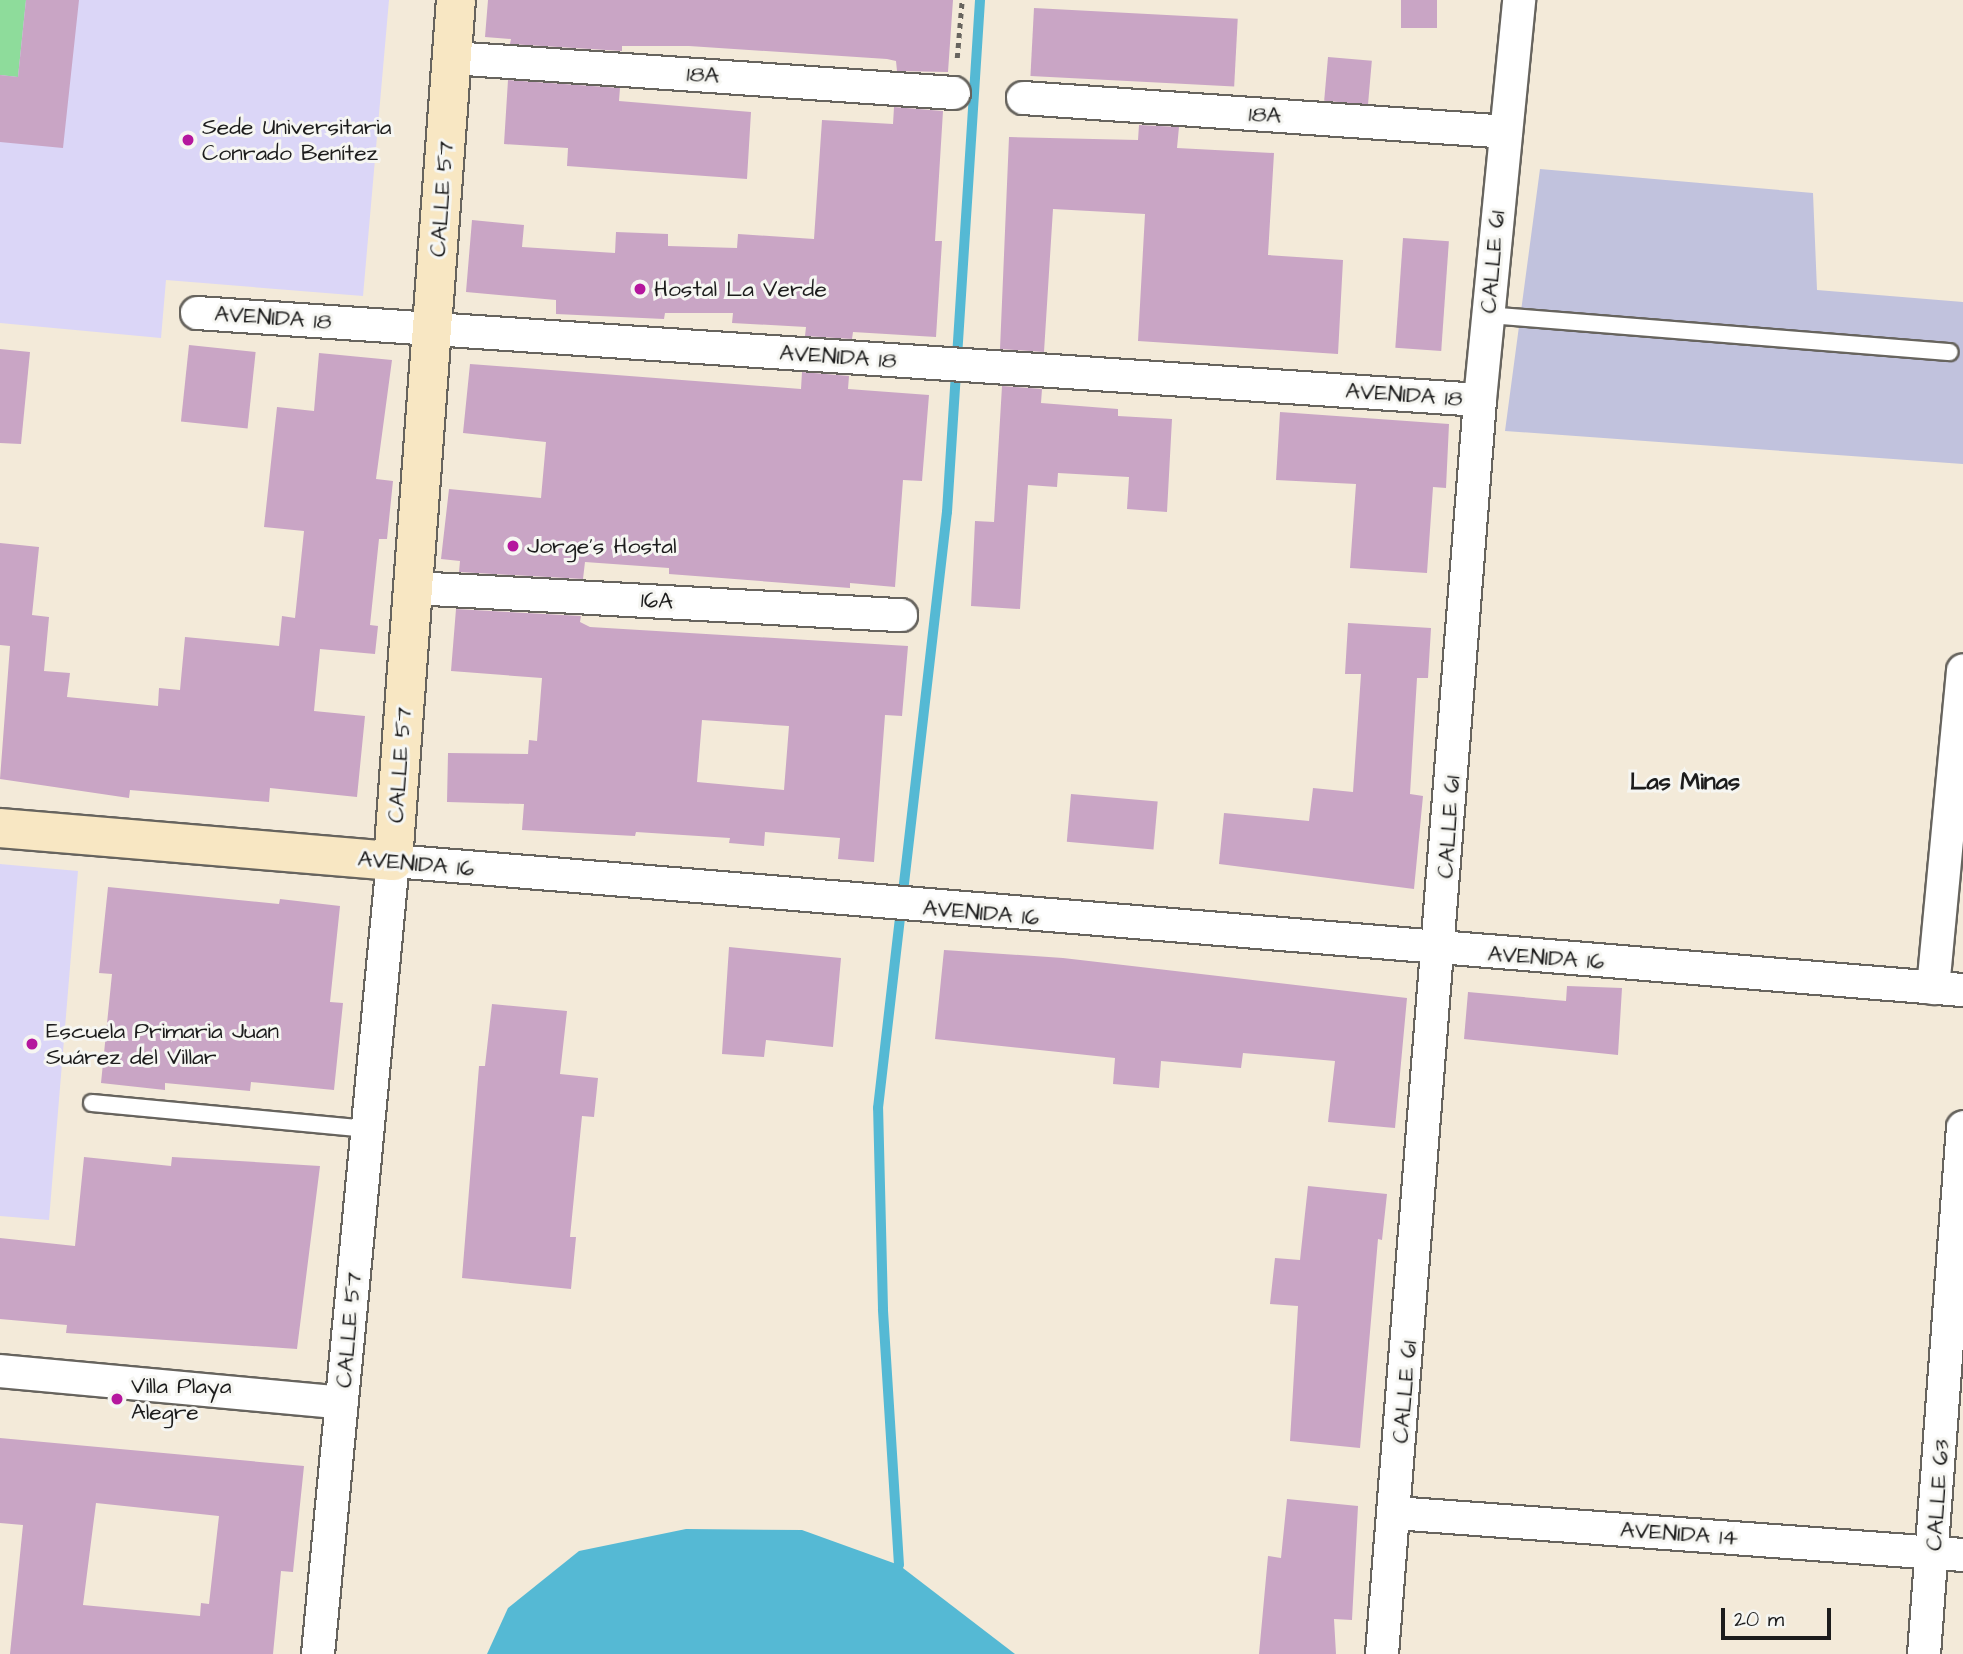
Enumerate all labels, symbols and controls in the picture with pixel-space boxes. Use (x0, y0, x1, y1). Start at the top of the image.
street label: 18A (686, 60, 720, 90)
street label: 18A (1248, 100, 1282, 130)
place label: Sede Universitaria Conrado Benítez (202, 113, 392, 167)
marker: Sede Universitaria Conrado Benítez (180, 132, 196, 148)
street label: CALLE 57 (424, 140, 460, 258)
street label: CALLE 61 (1475, 209, 1511, 315)
place label: Hostal La Verde (654, 275, 827, 303)
marker: Hostal La Verde (632, 281, 648, 297)
street label: AVENIDA 18 (213, 300, 333, 336)
street label: AVENIDA 18 (778, 339, 898, 375)
street label: AVENIDA 18 (1344, 377, 1464, 413)
place label: Jorge’s Hostal (527, 532, 677, 560)
marker: Jorge’s Hostal (505, 538, 521, 554)
street label: 16A (640, 586, 674, 616)
street label: CALLE 57 (382, 706, 418, 824)
district label: Las Minas (1630, 769, 1740, 797)
street label: CALLE 61 (1432, 775, 1466, 879)
street label: AVENIDA 16 (357, 845, 475, 883)
street label: AVENIDA 16 (922, 894, 1040, 932)
street label: AVENIDA 16 (1487, 940, 1605, 976)
place label: Escuela Primaria Juan Suárez del Villar (46, 1017, 279, 1071)
marker: Escuela Primaria Juan Suárez del Villar (24, 1036, 40, 1052)
street label: CALLE 57 (330, 1271, 368, 1389)
street label: CALLE 61 (1387, 1339, 1423, 1445)
place label: Villa Playa Alegre (131, 1372, 231, 1426)
marker: Villa Playa Alegre (109, 1391, 125, 1407)
street label: CALLE 63 (1920, 1438, 1956, 1552)
street label: AVENIDA 14 (1619, 1516, 1739, 1552)
scale bar (1725, 1594, 1835, 1638)
text: 20 m (1734, 1605, 1784, 1634)

